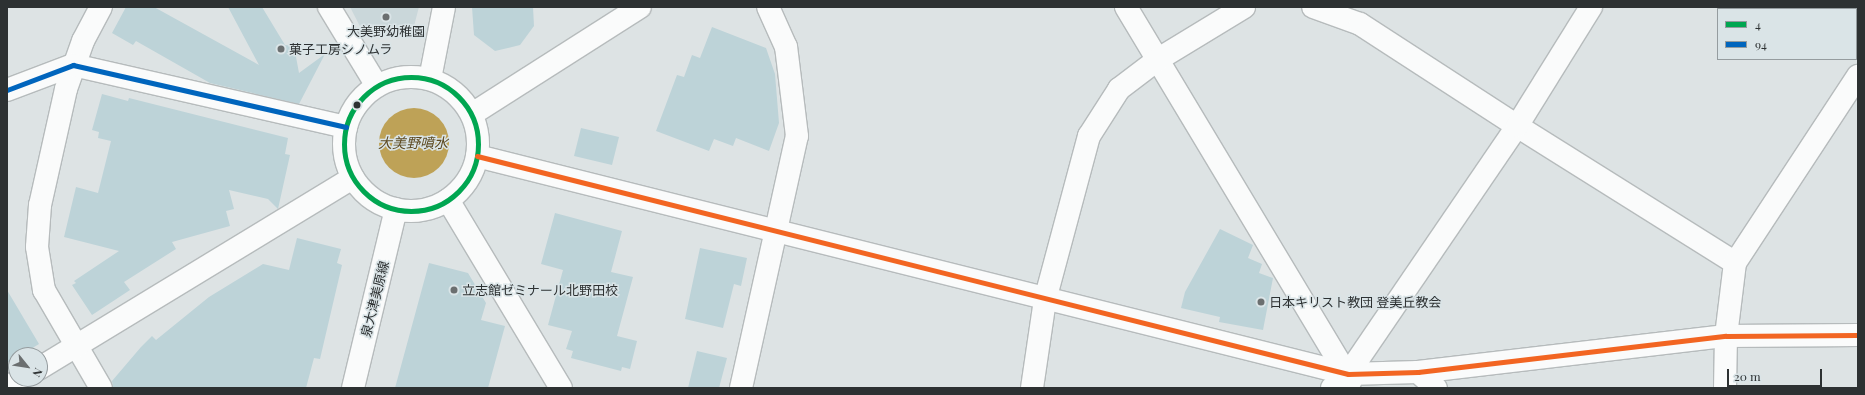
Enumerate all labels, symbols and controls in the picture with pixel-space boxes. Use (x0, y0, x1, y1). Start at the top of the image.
legend (1717, 8, 1857, 60)
marker: 大美野幼稚園 (381, 12, 391, 22)
text: 4 (1755, 16, 1761, 32)
place label: 大美野幼稚園 (347, 23, 425, 39)
text: 94 (1755, 36, 1767, 52)
place label: 菓子工房シノムラ (289, 41, 393, 57)
marker: 菓子工房シノムラ (276, 44, 286, 54)
unlabelled marker (352, 100, 362, 110)
water label: 大美野噴水 (378, 135, 448, 151)
street label: 泉大津美原線 (358, 259, 392, 339)
place label: 立志館ゼミナール北野田校 (462, 282, 618, 298)
marker: 立志館ゼミナール北野田校 (449, 285, 459, 295)
place label: 日本キリスト教団 登美丘教会 (1269, 294, 1441, 310)
marker: 日本キリスト教団 登美丘教会 (1256, 297, 1266, 307)
north arrow (8, 347, 48, 387)
scale bar (1729, 361, 1824, 387)
text: N (29, 366, 46, 380)
text: 20 m (1734, 368, 1761, 384)

